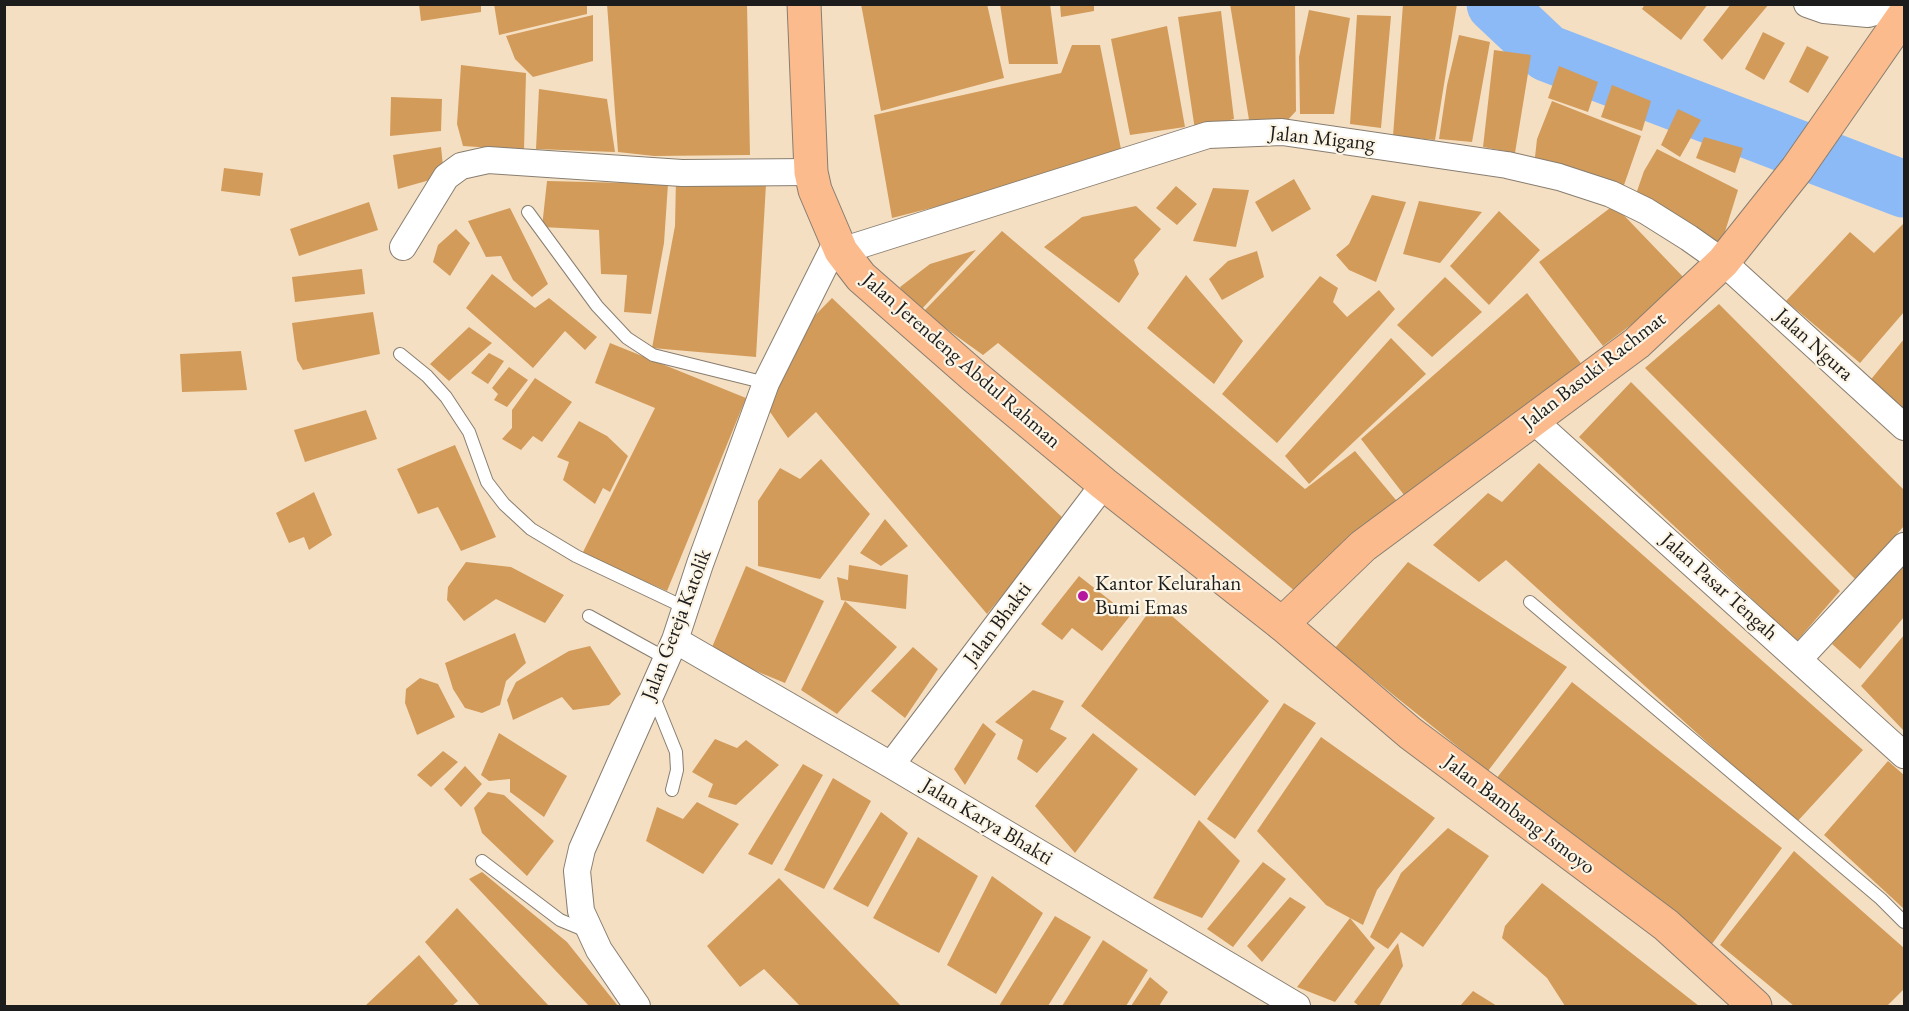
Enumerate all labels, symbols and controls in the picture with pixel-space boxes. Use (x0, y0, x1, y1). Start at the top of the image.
street label: Jalan Migang (1268, 121, 1376, 157)
street label: Jalan Jerendeng Abdul Rahman (856, 268, 1066, 454)
street label: Jalan Ngura (1770, 303, 1858, 387)
street label: Jalan Basuki Rachmat (1517, 307, 1671, 435)
street label: Jalan Pasar Tengah (1655, 528, 1783, 646)
street label: Jalan Gereja Katolik (637, 546, 717, 704)
place label: Kantor Kelurahan Bumi Emas (1095, 571, 1241, 621)
street label: Jalan Bhakti (959, 578, 1037, 670)
marker: Kantor Kelurahan Bumi Emas (1076, 589, 1090, 603)
street label: Jalan Bambang Ismoyo (1438, 750, 1600, 880)
street label: Jalan Karya Bhakti (917, 773, 1057, 871)

